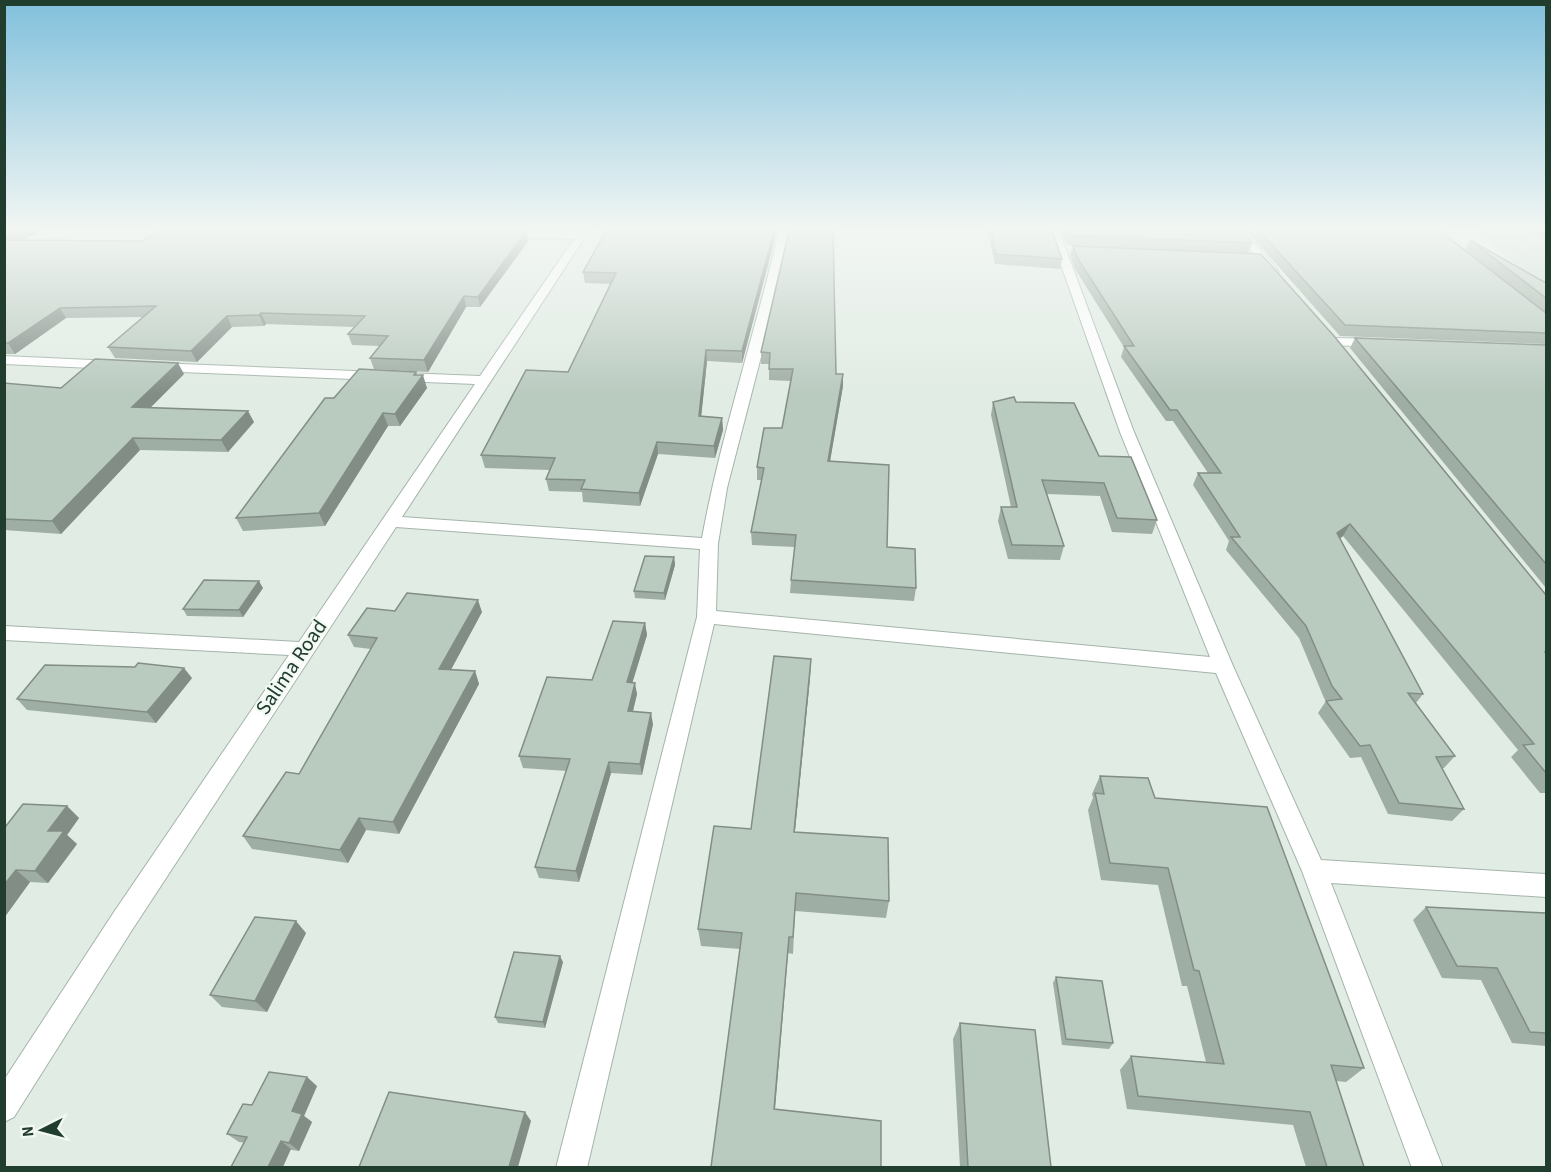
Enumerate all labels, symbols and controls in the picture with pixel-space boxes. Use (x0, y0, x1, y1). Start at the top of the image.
street label: Salima Road (248, 613, 334, 721)
north arrow (12, 1100, 72, 1160)
text: N (17, 1125, 40, 1138)

